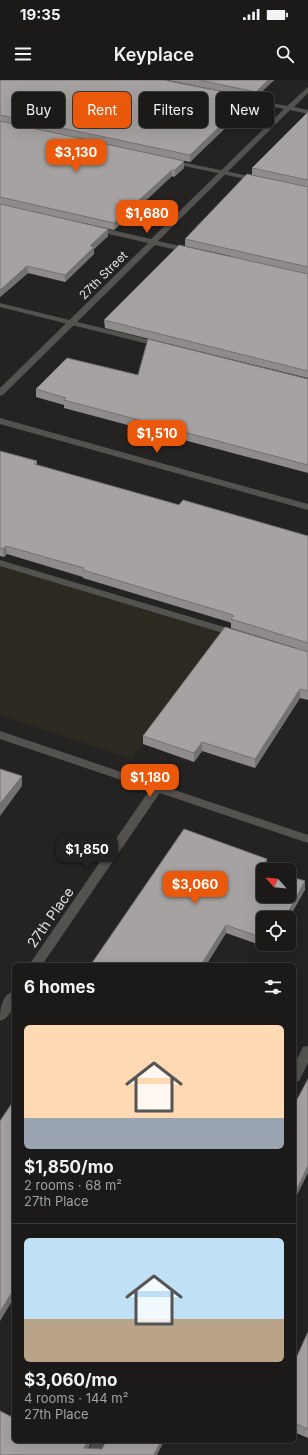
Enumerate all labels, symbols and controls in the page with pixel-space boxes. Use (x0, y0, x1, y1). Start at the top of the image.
text: 19:35 (20, 5, 61, 24)
icon: menu (12, 43, 34, 65)
icon: search (274, 43, 296, 65)
text: Keyplace (114, 44, 194, 65)
chip: Buy (12, 92, 65, 128)
chip: Rent (73, 92, 131, 128)
chip: Filters (139, 92, 208, 128)
chip: New (216, 92, 274, 128)
pin: $3,130 (43, 139, 109, 173)
text: $3,130 (55, 144, 97, 160)
pin: $1,680 (114, 200, 180, 234)
text: $1,680 (125, 205, 169, 221)
street label: 27th Street (76, 248, 130, 302)
pin: $1,510 (124, 420, 190, 454)
text: $1,510 (136, 425, 178, 441)
pin: $1,180 (117, 764, 183, 798)
text: $1,180 (130, 769, 170, 785)
pin: $1,850 (54, 836, 120, 870)
text: $1,850 (65, 841, 109, 857)
north arrow (256, 863, 296, 903)
map controls (256, 863, 296, 951)
pin: $3,060 (162, 871, 228, 905)
text: $3,060 (172, 876, 218, 892)
street label: 27th Place (23, 884, 77, 950)
button: locate (256, 911, 296, 951)
icon: filters (262, 976, 284, 998)
text: 6 homes (24, 977, 95, 997)
icon: home (118, 1051, 190, 1123)
text: $1,850/mo (24, 1157, 114, 1177)
text: 2 rooms · 68 m² (24, 1177, 122, 1193)
text: 27th Place (24, 1193, 89, 1209)
icon: home (118, 1264, 190, 1336)
text: $3,060/mo (24, 1370, 117, 1390)
text: 4 rooms · 144 m² (24, 1390, 129, 1406)
text: 27th Place (24, 1406, 89, 1422)

